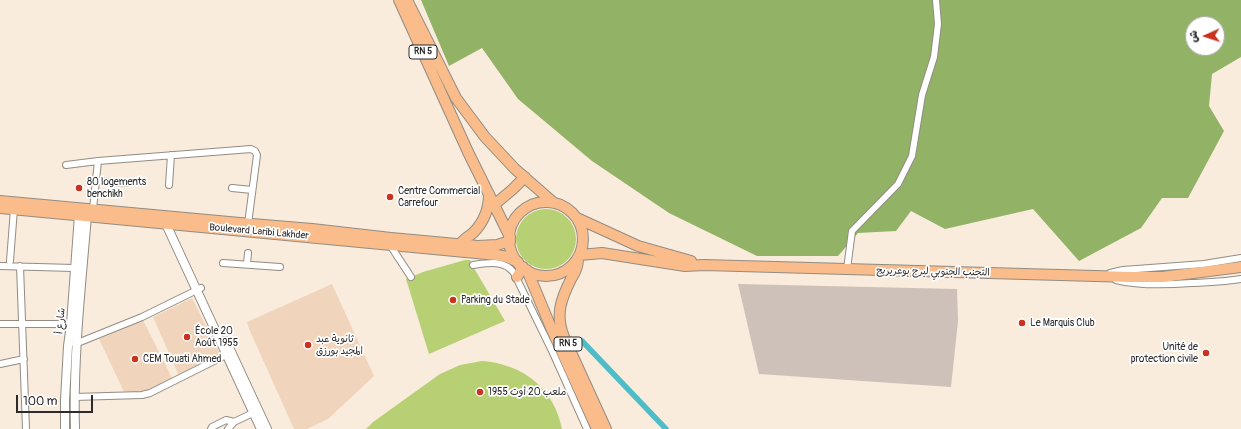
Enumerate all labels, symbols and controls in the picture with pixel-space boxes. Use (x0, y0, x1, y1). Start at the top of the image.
north arrow (1185, 16, 1225, 56)
text: ش (1187, 30, 1200, 43)
road number: RN 5 (409, 45, 437, 59)
place label: 80 logements benchikh (87, 176, 146, 200)
marker: 80 logements benchikh (74, 183, 84, 193)
place label: Centre Commercial Carrefour (398, 185, 480, 208)
marker: Centre Commercial Carrefour (385, 192, 395, 202)
street label: Boulevard Laribi Lakhder (209, 222, 309, 242)
street label: التجنب الجنوبي لبرج بوعريريج (876, 265, 990, 279)
place label: Parking du Stade (461, 294, 530, 306)
marker: Parking du Stade (448, 295, 458, 305)
street label: شارع أ (54, 307, 68, 335)
place label: Le Marquis Club (1030, 317, 1095, 329)
marker: Le Marquis Club (1017, 318, 1027, 328)
place label: École 20 Août 1955 (195, 325, 238, 348)
marker: École 20 Août 1955 (182, 332, 192, 342)
place label: ثانوية عبد المجيد بورزق (316, 333, 363, 356)
road number: RN 5 (554, 337, 582, 351)
marker: ثانوية عبد المجيد بورزق (303, 340, 313, 350)
place label: Unité de protection civile (1131, 341, 1198, 364)
marker: Unité de protection civile (1201, 348, 1211, 358)
place label: CEM Touati Ahmed (143, 353, 221, 365)
marker: CEM Touati Ahmed (130, 354, 140, 364)
place label: ملعب 20 أوت 1955 (488, 386, 566, 398)
scale bar (18, 387, 95, 413)
marker: ملعب 20 أوت 1955 (475, 387, 485, 397)
text: 100 m (23, 394, 57, 409)

